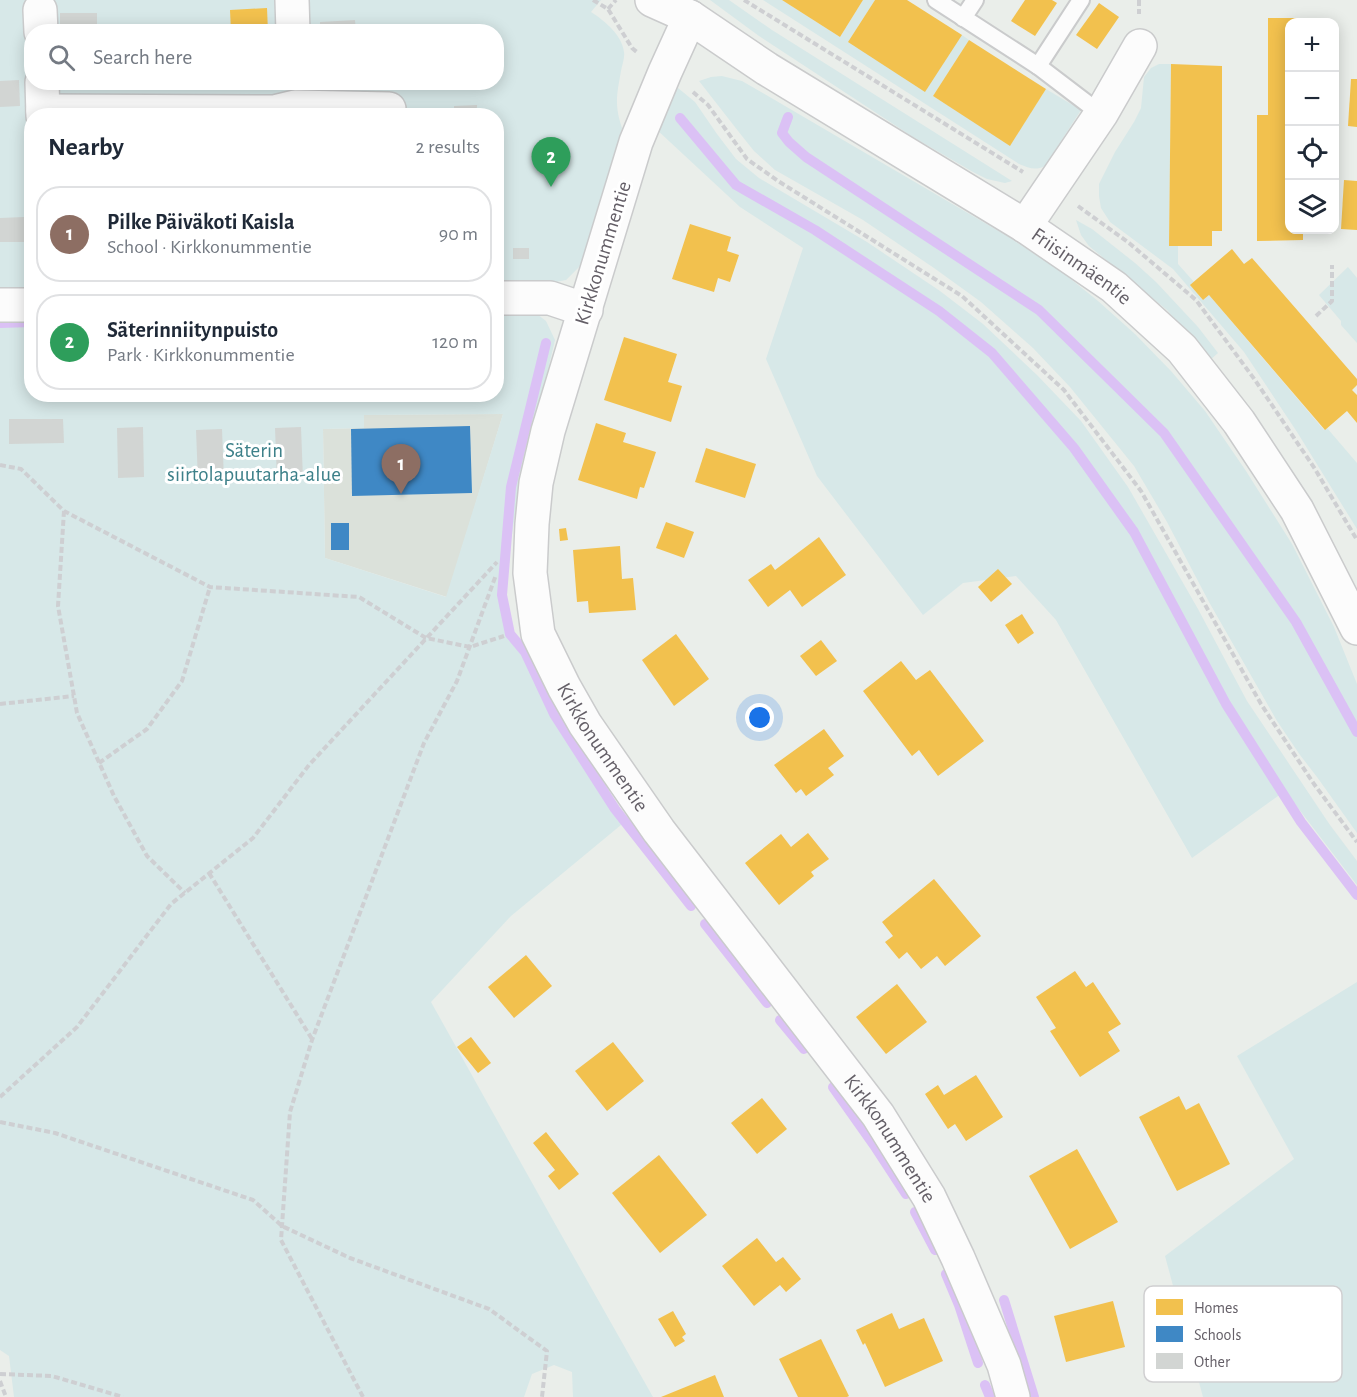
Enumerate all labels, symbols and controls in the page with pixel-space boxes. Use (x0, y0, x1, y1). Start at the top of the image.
map controls (1285, 18, 1339, 234)
button: + (1285, 18, 1339, 72)
search box (24, 24, 504, 90)
icon: search (45, 41, 78, 74)
text: Search here (93, 46, 192, 68)
button: − (1285, 72, 1339, 126)
button: locate (1285, 126, 1339, 180)
text: Nearby (48, 134, 124, 160)
text: 2 results (416, 137, 480, 157)
pin: 2 (532, 138, 570, 187)
street label: Kirkkonummentie (571, 179, 635, 327)
button: layers (1285, 180, 1339, 234)
text: Pilke Päiväkoti Kaisla (107, 211, 295, 233)
street label: Friisinmäentie (1028, 223, 1136, 308)
text: 1 (66, 224, 73, 244)
text: 90 m (439, 224, 478, 244)
text: School · Kirkkonummentie (107, 237, 312, 257)
text: Säterinniitynpuisto (107, 319, 278, 341)
text: 2 (65, 332, 74, 352)
text: 120 m (432, 332, 478, 352)
text: Park · Kirkkonummentie (107, 345, 295, 365)
park label: Säterin siirtolapuutarha-alue (167, 440, 341, 485)
pin: 1 (382, 444, 420, 494)
street label: Kirkkonummentie (553, 679, 653, 815)
your location (745, 703, 774, 732)
street label: Kirkkonummentie (840, 1070, 940, 1206)
legend (1144, 1286, 1342, 1382)
text: Homes (1194, 1300, 1238, 1316)
text: Schools (1194, 1327, 1241, 1343)
text: Other (1194, 1354, 1231, 1370)

